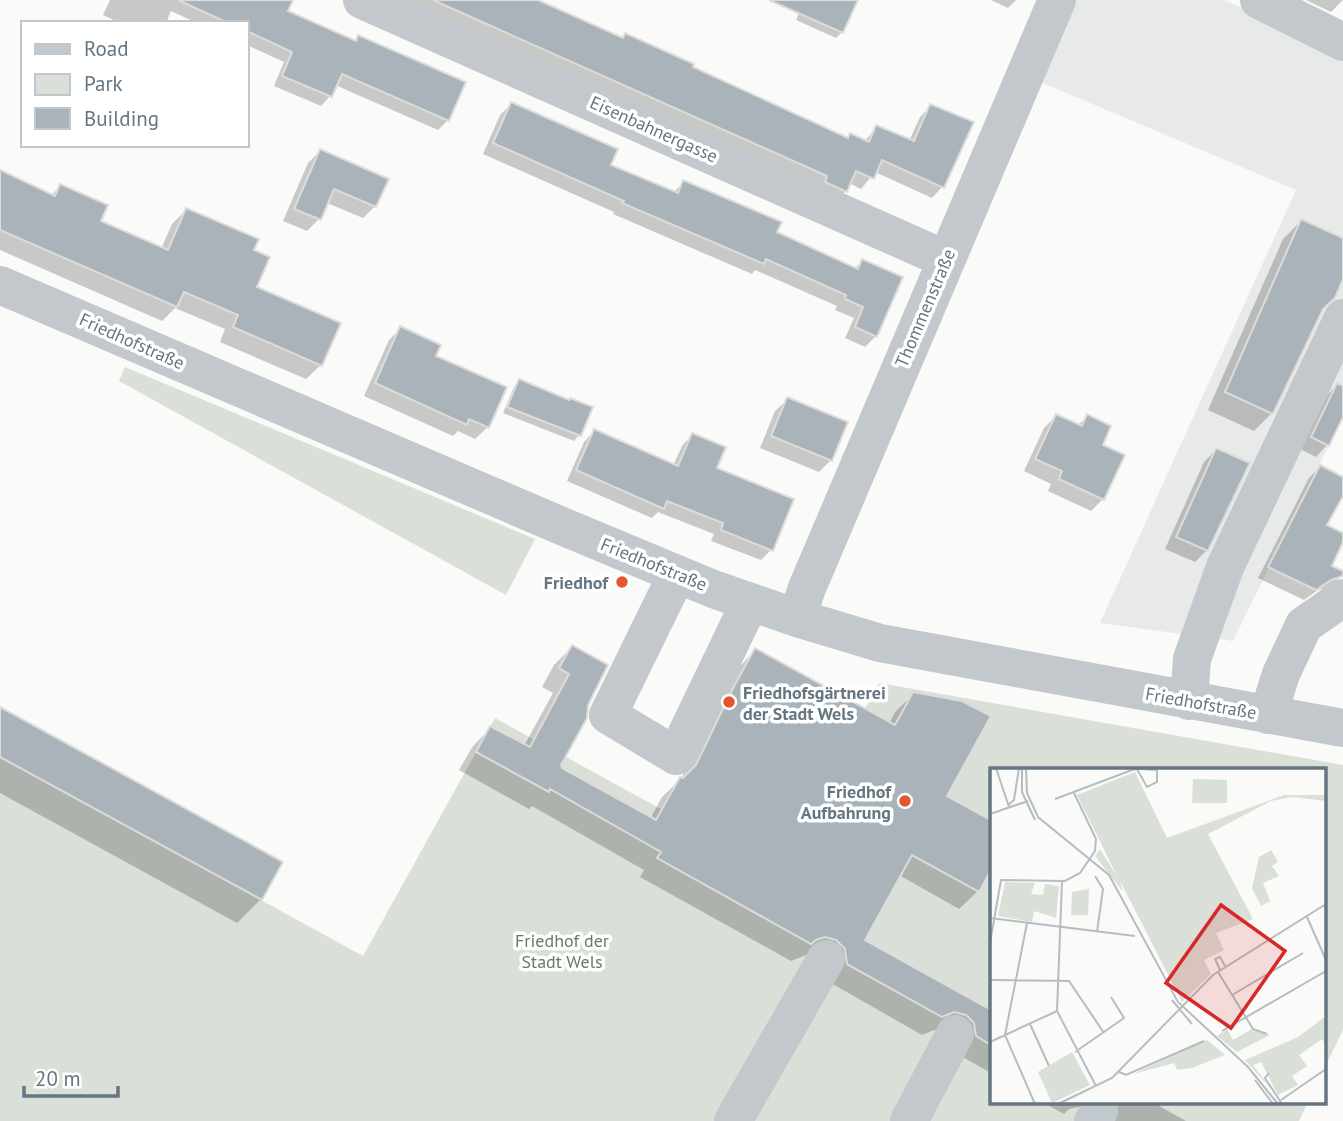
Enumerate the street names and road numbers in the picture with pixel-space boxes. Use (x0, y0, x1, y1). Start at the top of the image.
street label: Eisenbahnergasse (586, 91, 722, 167)
street label: Thommenstraße (890, 245, 960, 371)
street label: Friedhofstraße (76, 308, 188, 374)
street label: Friedhofstraße (597, 532, 711, 596)
street label: Friedhofstraße (1144, 682, 1258, 724)

